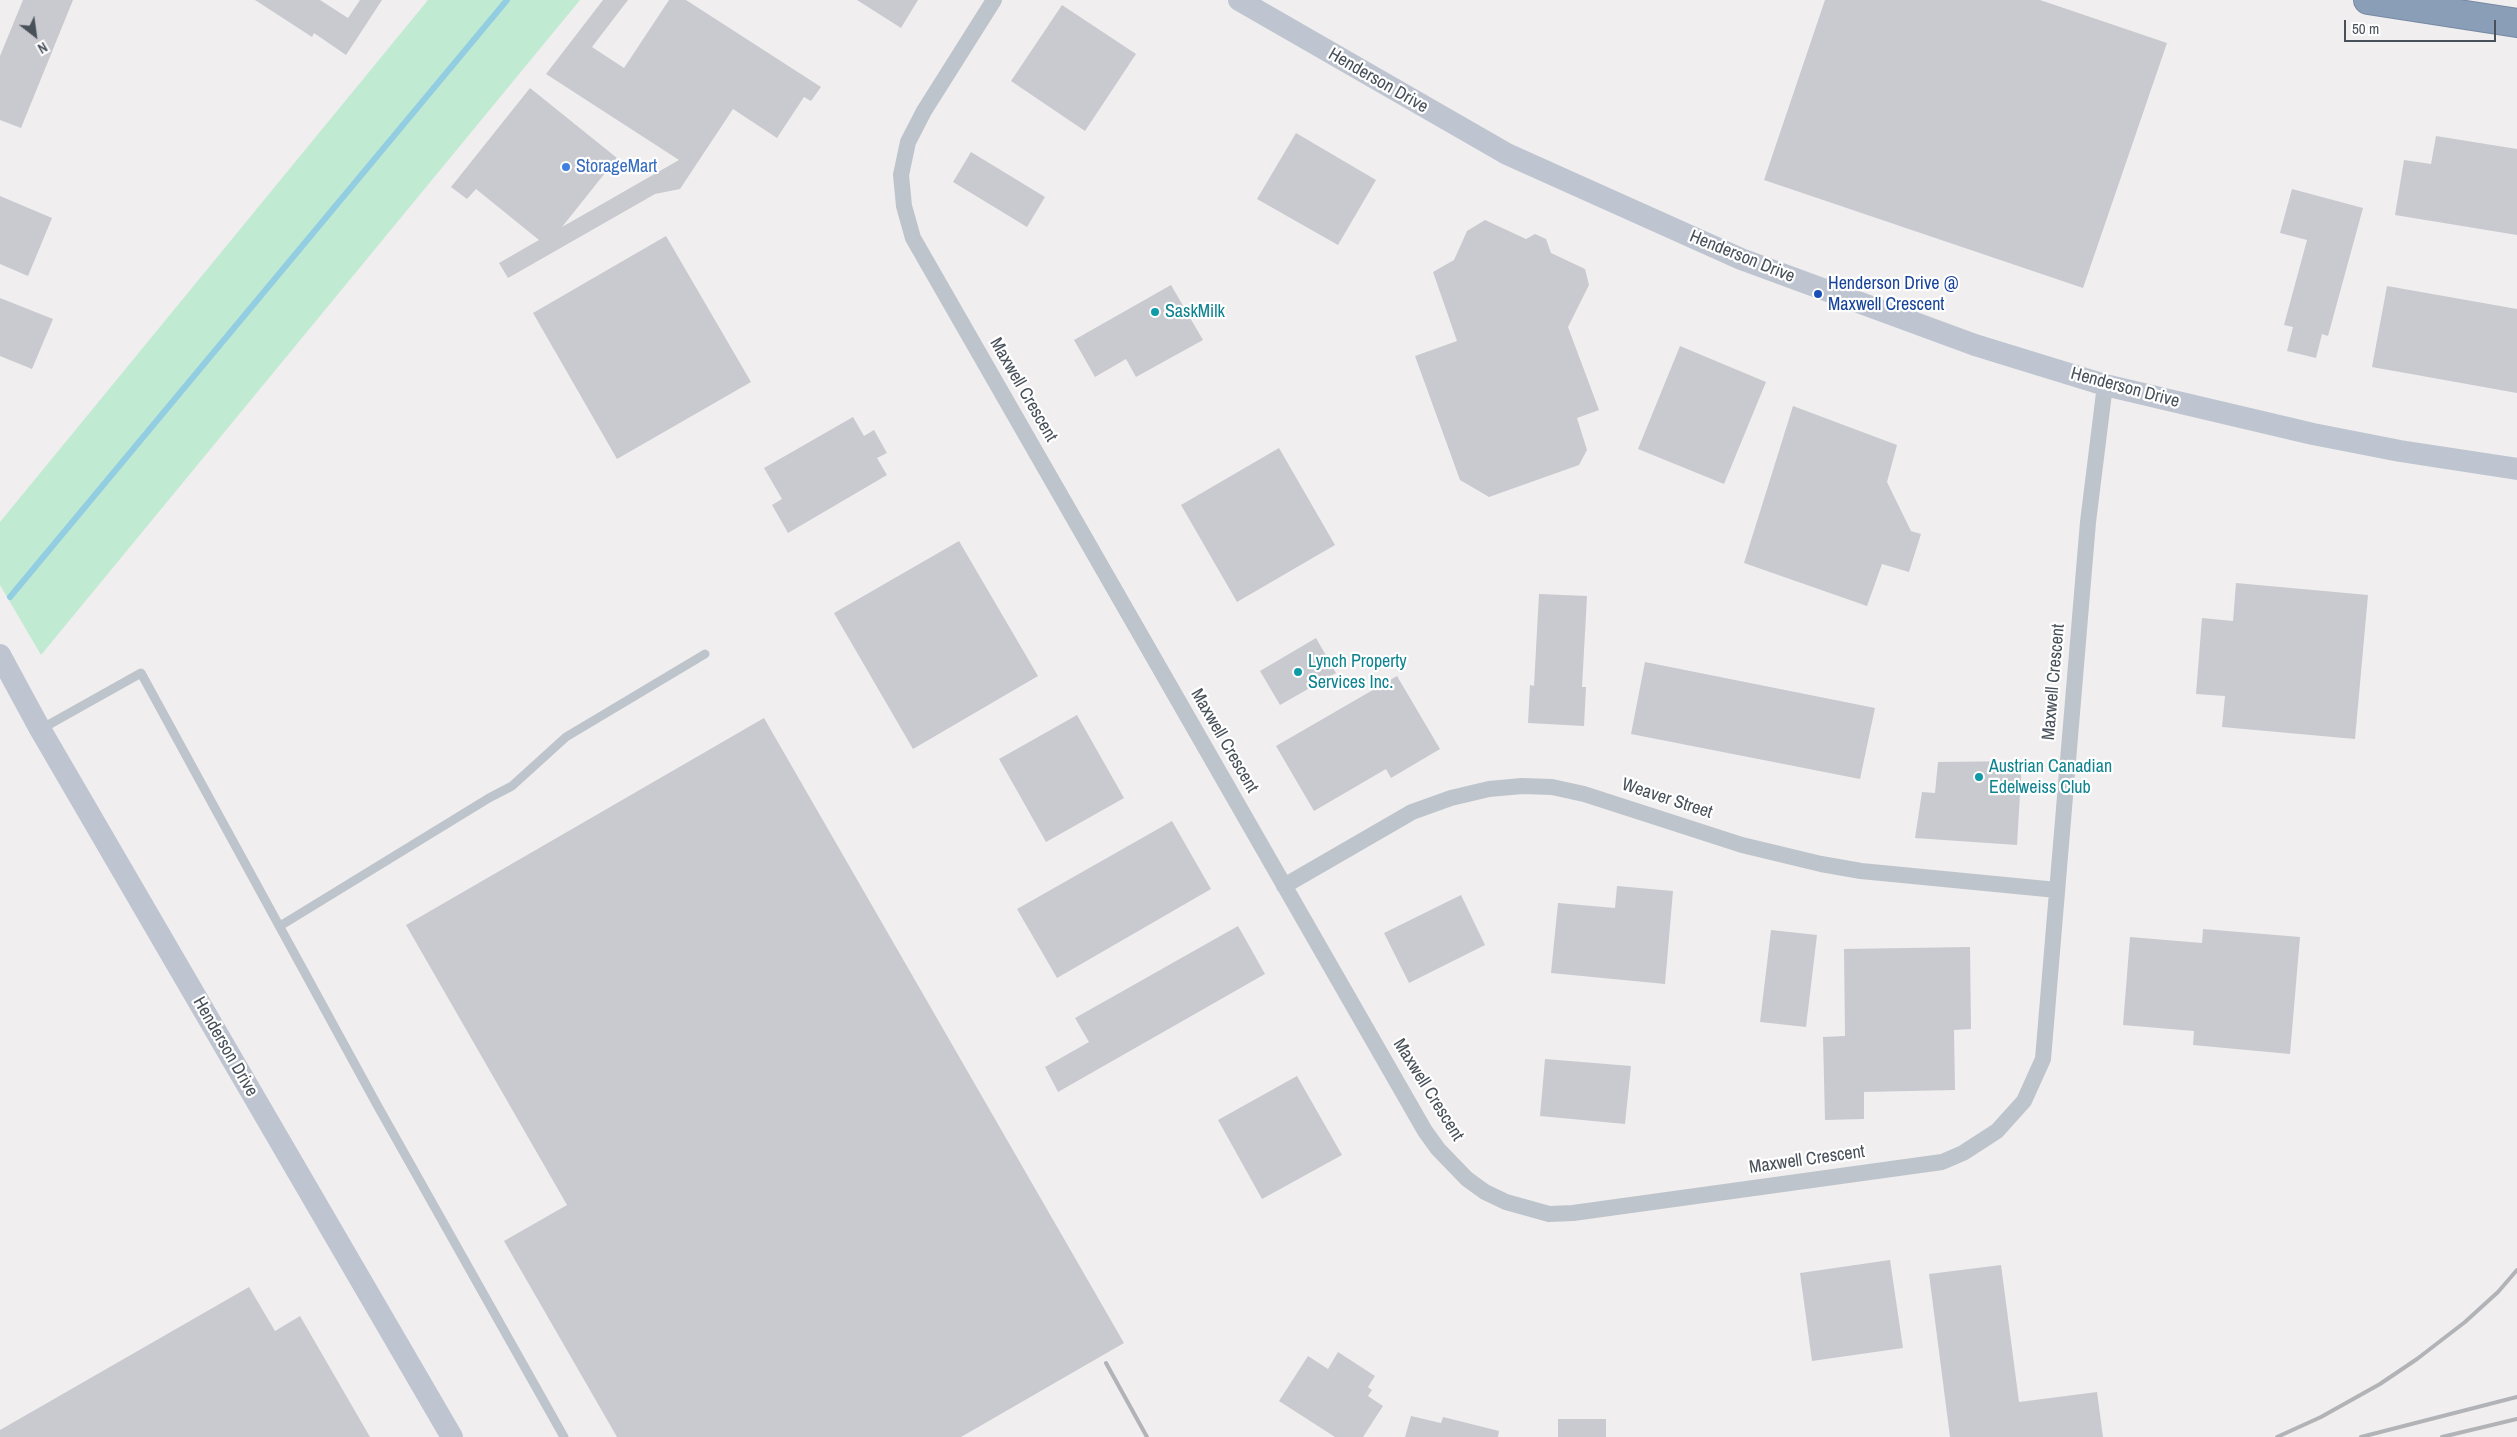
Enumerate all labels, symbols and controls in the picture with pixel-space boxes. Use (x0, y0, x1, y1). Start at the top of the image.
north arrow (10, 10, 60, 60)
scale bar (2347, 10, 2500, 42)
text: 50 m (2352, 18, 2379, 39)
text: N (34, 38, 51, 58)
street label: Henderson Drive (1324, 44, 1432, 118)
place label: StorageMart (576, 156, 657, 178)
marker: StorageMart (560, 161, 572, 173)
street label: Henderson Drive (1686, 226, 1798, 288)
place label: Henderson Drive @ Maxwell Crescent (1828, 273, 1959, 316)
marker: Henderson Drive @ Maxwell Crescent (1812, 288, 1824, 300)
place label: SaskMilk (1165, 301, 1225, 323)
marker: SaskMilk (1149, 306, 1161, 318)
street label: Maxwell Crescent (985, 334, 1061, 446)
street label: Henderson Drive (2068, 363, 2182, 413)
street label: Maxwell Crescent (2038, 623, 2070, 741)
place label: Lynch Property Services Inc. (1308, 651, 1407, 694)
marker: Lynch Property Services Inc. (1292, 666, 1304, 678)
street label: Maxwell Crescent (1186, 685, 1262, 797)
place label: Austrian Canadian Edelweiss Club (1989, 756, 2112, 799)
marker: Austrian Canadian Edelweiss Club (1973, 771, 1985, 783)
street label: Weaver Street (1619, 774, 1715, 824)
street label: Henderson Drive (188, 993, 262, 1101)
street label: Maxwell Crescent (1388, 1035, 1468, 1145)
street label: Maxwell Crescent (1748, 1141, 1866, 1179)

